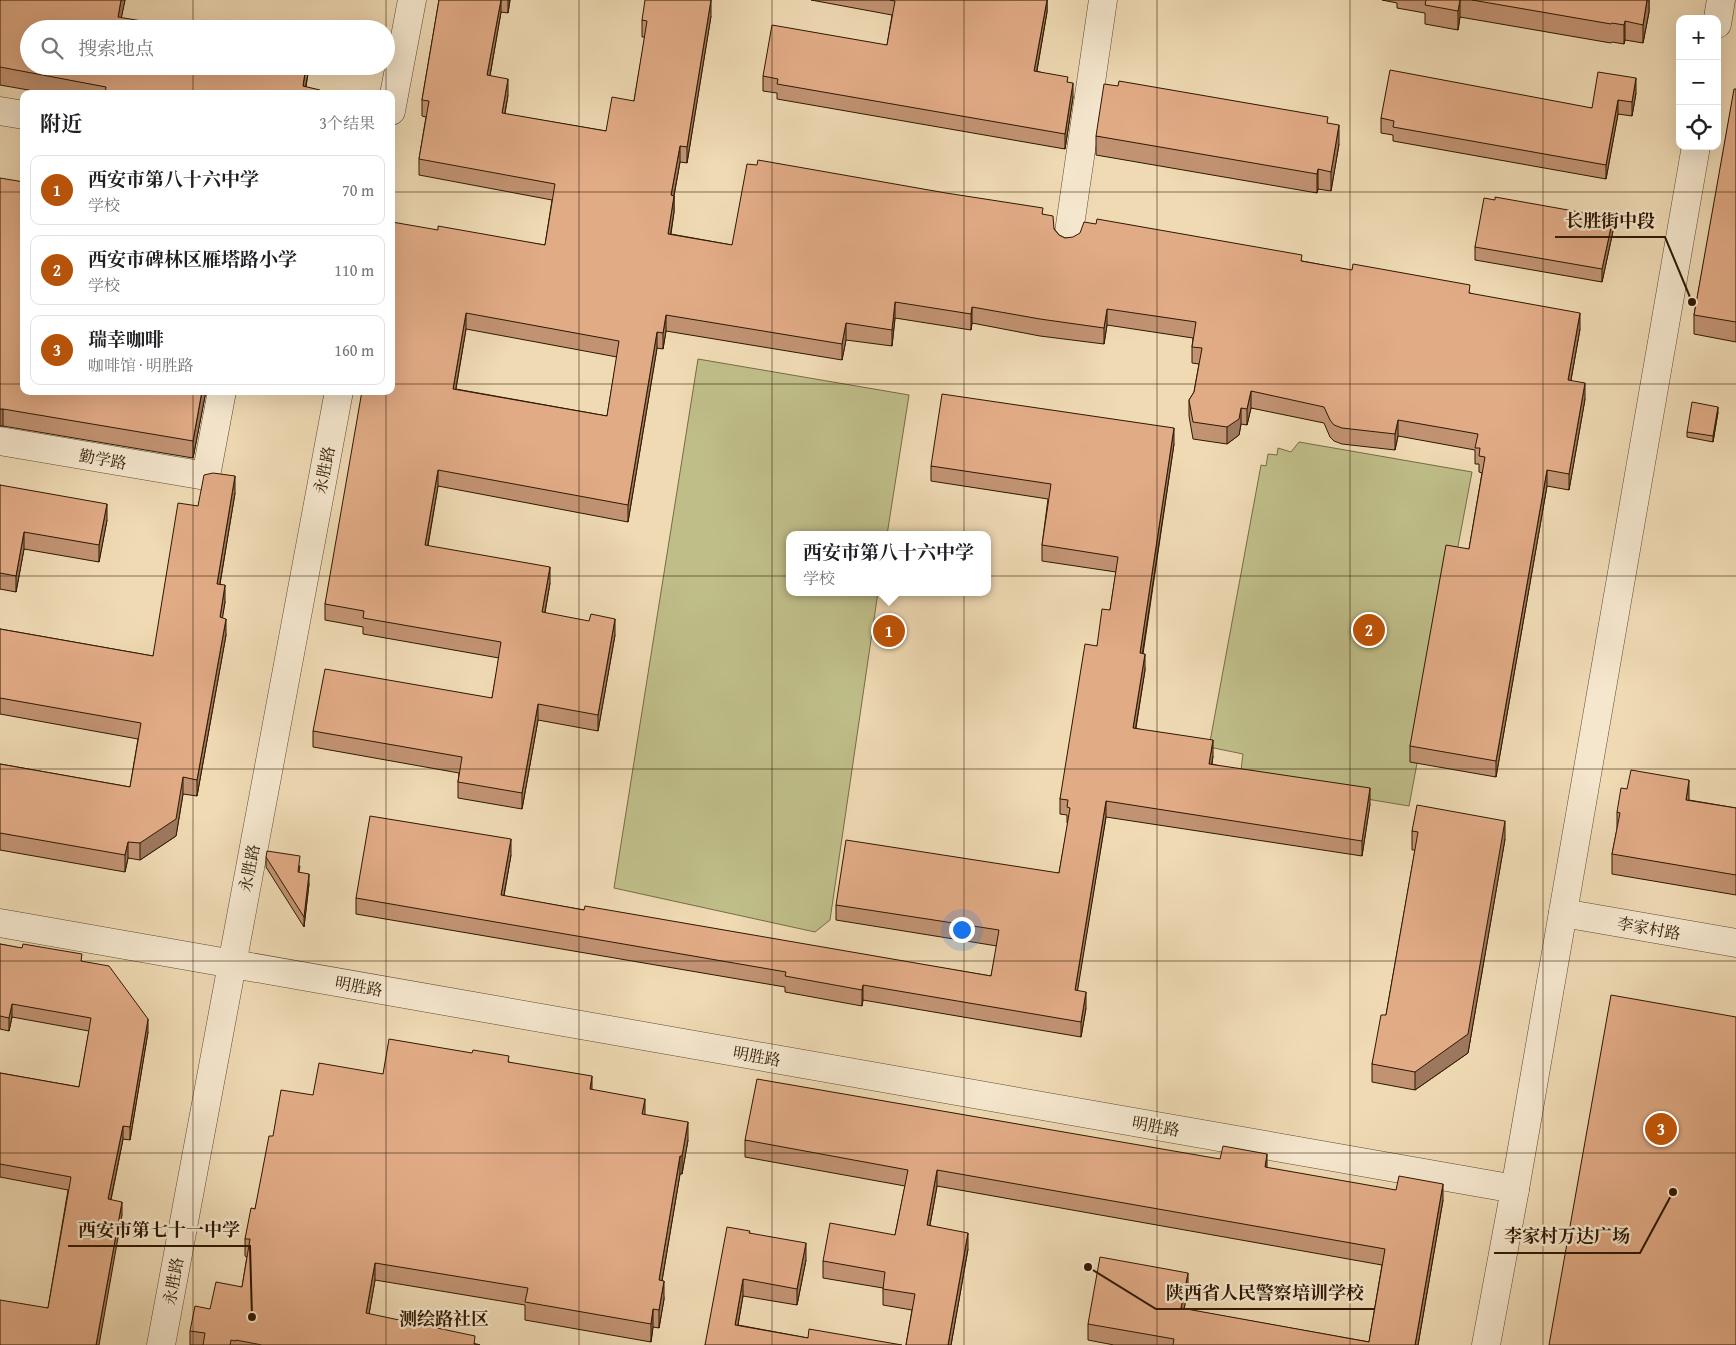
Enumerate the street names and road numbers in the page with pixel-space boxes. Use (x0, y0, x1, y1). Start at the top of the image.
street label: 勤学路 (77, 443, 129, 475)
street label: 永胜路 (308, 444, 340, 496)
street label: 永胜路 (233, 842, 265, 894)
street label: 李家村路 (1615, 911, 1683, 945)
street label: 明胜路 (333, 970, 385, 1002)
street label: 明胜路 (731, 1040, 783, 1072)
street label: 明胜路 (1130, 1110, 1182, 1142)
street label: 永胜路 (157, 1255, 189, 1307)

